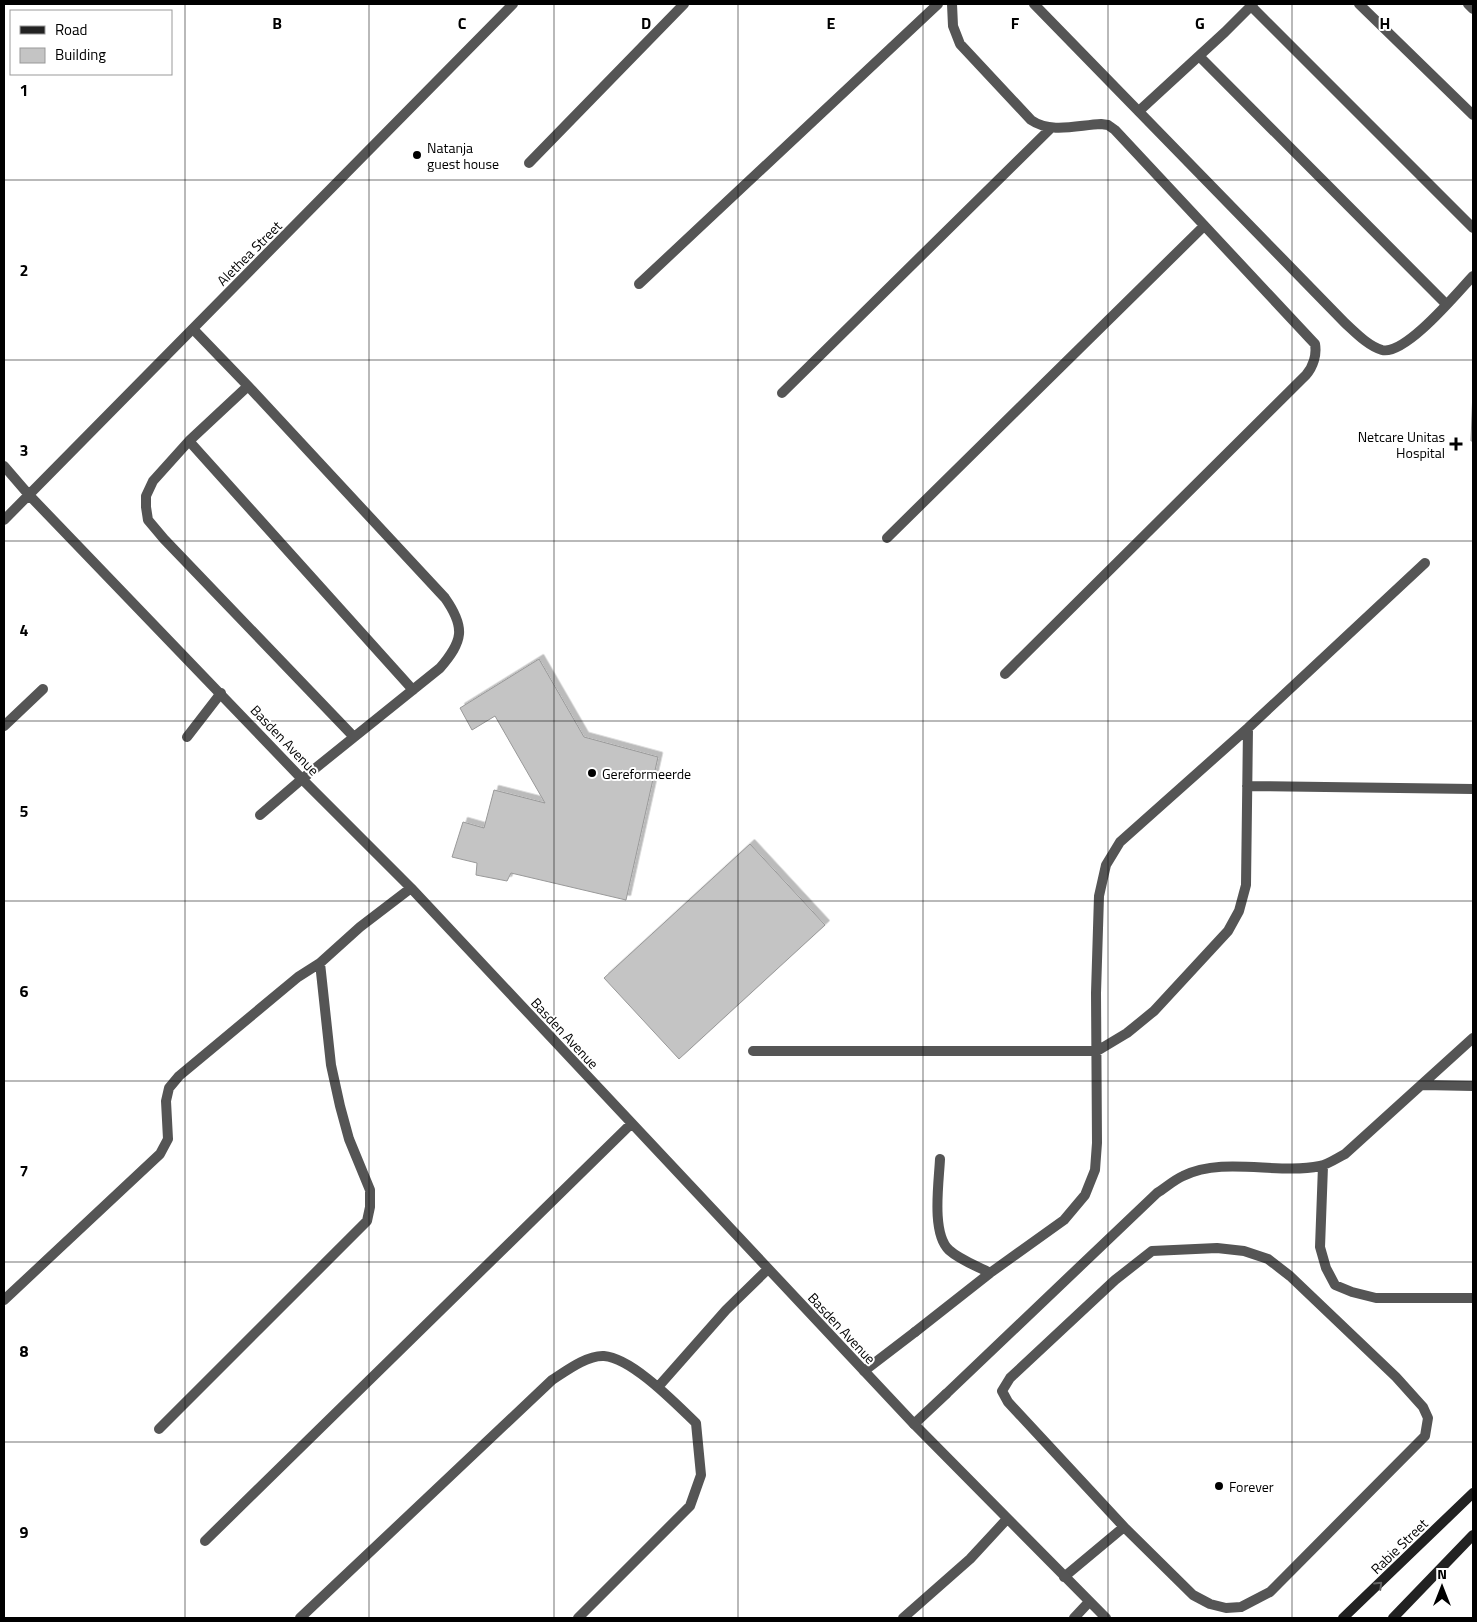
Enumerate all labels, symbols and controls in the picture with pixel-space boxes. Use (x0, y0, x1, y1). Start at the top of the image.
legend (10, 10, 172, 75)
text: B (272, 11, 282, 35)
text: C (458, 11, 467, 35)
text: D (641, 11, 651, 35)
text: E (827, 11, 836, 35)
text: F (1011, 11, 1020, 35)
text: G (1195, 11, 1205, 35)
text: H (1380, 11, 1390, 35)
text: Road (55, 18, 87, 41)
text: Building (55, 43, 106, 66)
text: 1 (20, 78, 28, 102)
place label: Natanja guest house (427, 137, 499, 174)
marker: Natanja guest house (411, 149, 423, 161)
street label: Alethea Street (212, 216, 286, 290)
text: 2 (20, 258, 28, 282)
place label: Netcare Unitas Hospital (1358, 426, 1445, 463)
marker: Netcare Unitas Hospital (1449, 437, 1463, 451)
text: 3 (20, 438, 28, 462)
text: 4 (20, 618, 29, 642)
street label: Basden Avenue (246, 700, 324, 780)
place label: Gereformeerde (602, 763, 691, 784)
marker: Gereformeerde (586, 767, 598, 779)
text: 5 (20, 799, 29, 823)
text: 6 (20, 979, 29, 1003)
street label: Basden Avenue (526, 993, 604, 1073)
text: 7 (20, 1159, 28, 1183)
street label: Basden Avenue (803, 1288, 881, 1368)
text: 8 (20, 1339, 29, 1363)
place label: Forever (1229, 1476, 1274, 1497)
marker: Forever (1213, 1480, 1225, 1492)
street label: Rabie Street (1366, 1513, 1432, 1579)
text: 9 (20, 1520, 29, 1544)
north arrow (1417, 1562, 1467, 1612)
text: N (1437, 1563, 1447, 1584)
one-way arrow (1373, 1582, 1382, 1591)

